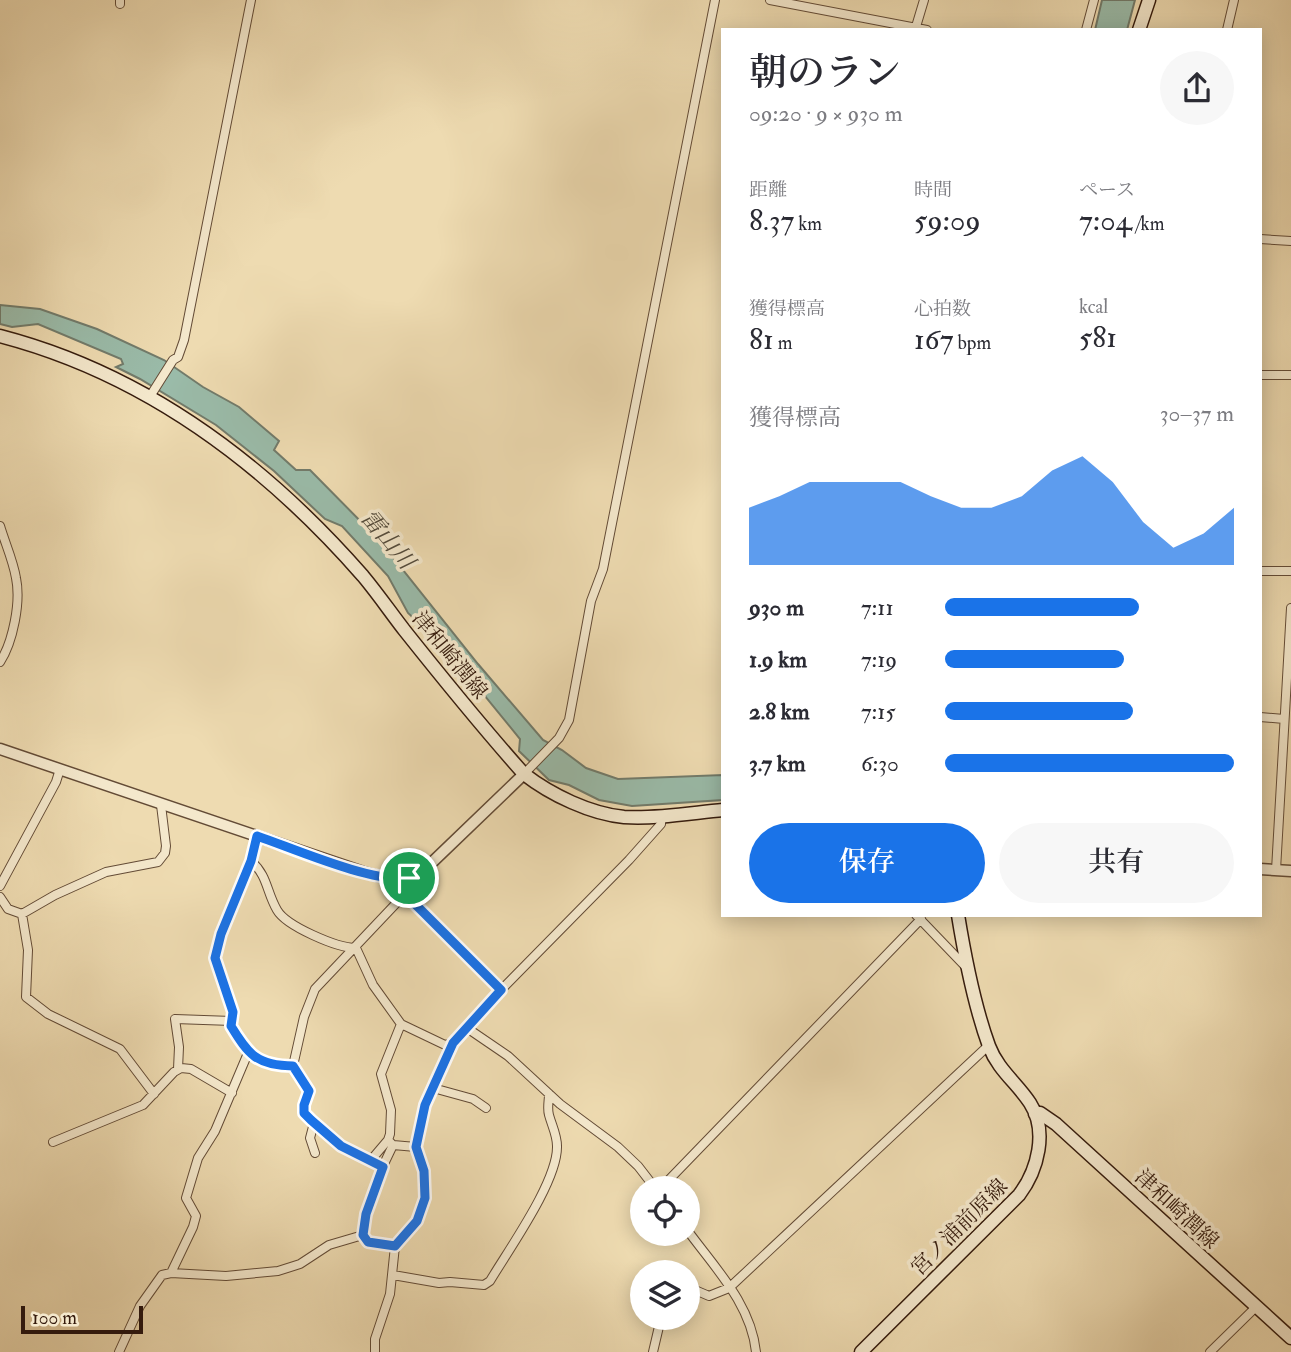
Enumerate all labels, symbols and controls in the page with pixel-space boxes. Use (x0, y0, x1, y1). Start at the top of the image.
text: 朝のラン (749, 49, 901, 97)
button: share (1160, 51, 1234, 125)
text: 09:20 · 9 × 930 m (749, 99, 903, 128)
text: 距離 (749, 178, 787, 202)
text: 時間 (914, 178, 952, 202)
text: ペース (1079, 178, 1135, 202)
text: 8.37 (749, 202, 794, 239)
text: 59:09 (914, 202, 981, 239)
text: 7:04 (1079, 202, 1132, 239)
text: km (794, 212, 822, 236)
text: /km (1132, 212, 1164, 236)
text: kcal (1079, 295, 1108, 319)
text: 獲得標高 (749, 297, 825, 321)
text: 心拍数 (914, 297, 971, 321)
text: 581 (1079, 319, 1117, 356)
text: 81 (749, 321, 774, 358)
text: 167 (914, 321, 953, 358)
text: m (774, 331, 793, 355)
text: bpm (953, 331, 991, 355)
text: 30–37 m (1160, 399, 1234, 428)
text: 獲得標高 (749, 403, 841, 432)
water label: 雷山川 (354, 504, 423, 577)
text: 930 m (749, 593, 804, 622)
text: 7:11 (861, 593, 894, 622)
street label: 津和崎潤線 (406, 606, 493, 705)
text: 1.9 km (749, 645, 807, 674)
text: 7:19 (861, 645, 897, 674)
text: 2.8 km (749, 697, 810, 726)
text: 7:15 (861, 697, 896, 726)
text: 3.7 km (749, 749, 806, 778)
text: 6:30 (861, 749, 899, 778)
button: 保存 (749, 823, 985, 903)
button: 共有 (999, 823, 1234, 903)
pin (379, 848, 439, 908)
icon: arrive (390, 859, 428, 897)
street label: 津和崎潤線 (1129, 1164, 1224, 1255)
street label: 宮ノ浦前原線 (905, 1173, 1013, 1281)
map controls (630, 1176, 700, 1330)
button: locate (630, 1176, 700, 1246)
button: layers (630, 1260, 700, 1330)
scale bar (21, 1303, 144, 1335)
text: 100 m (32, 1306, 77, 1330)

